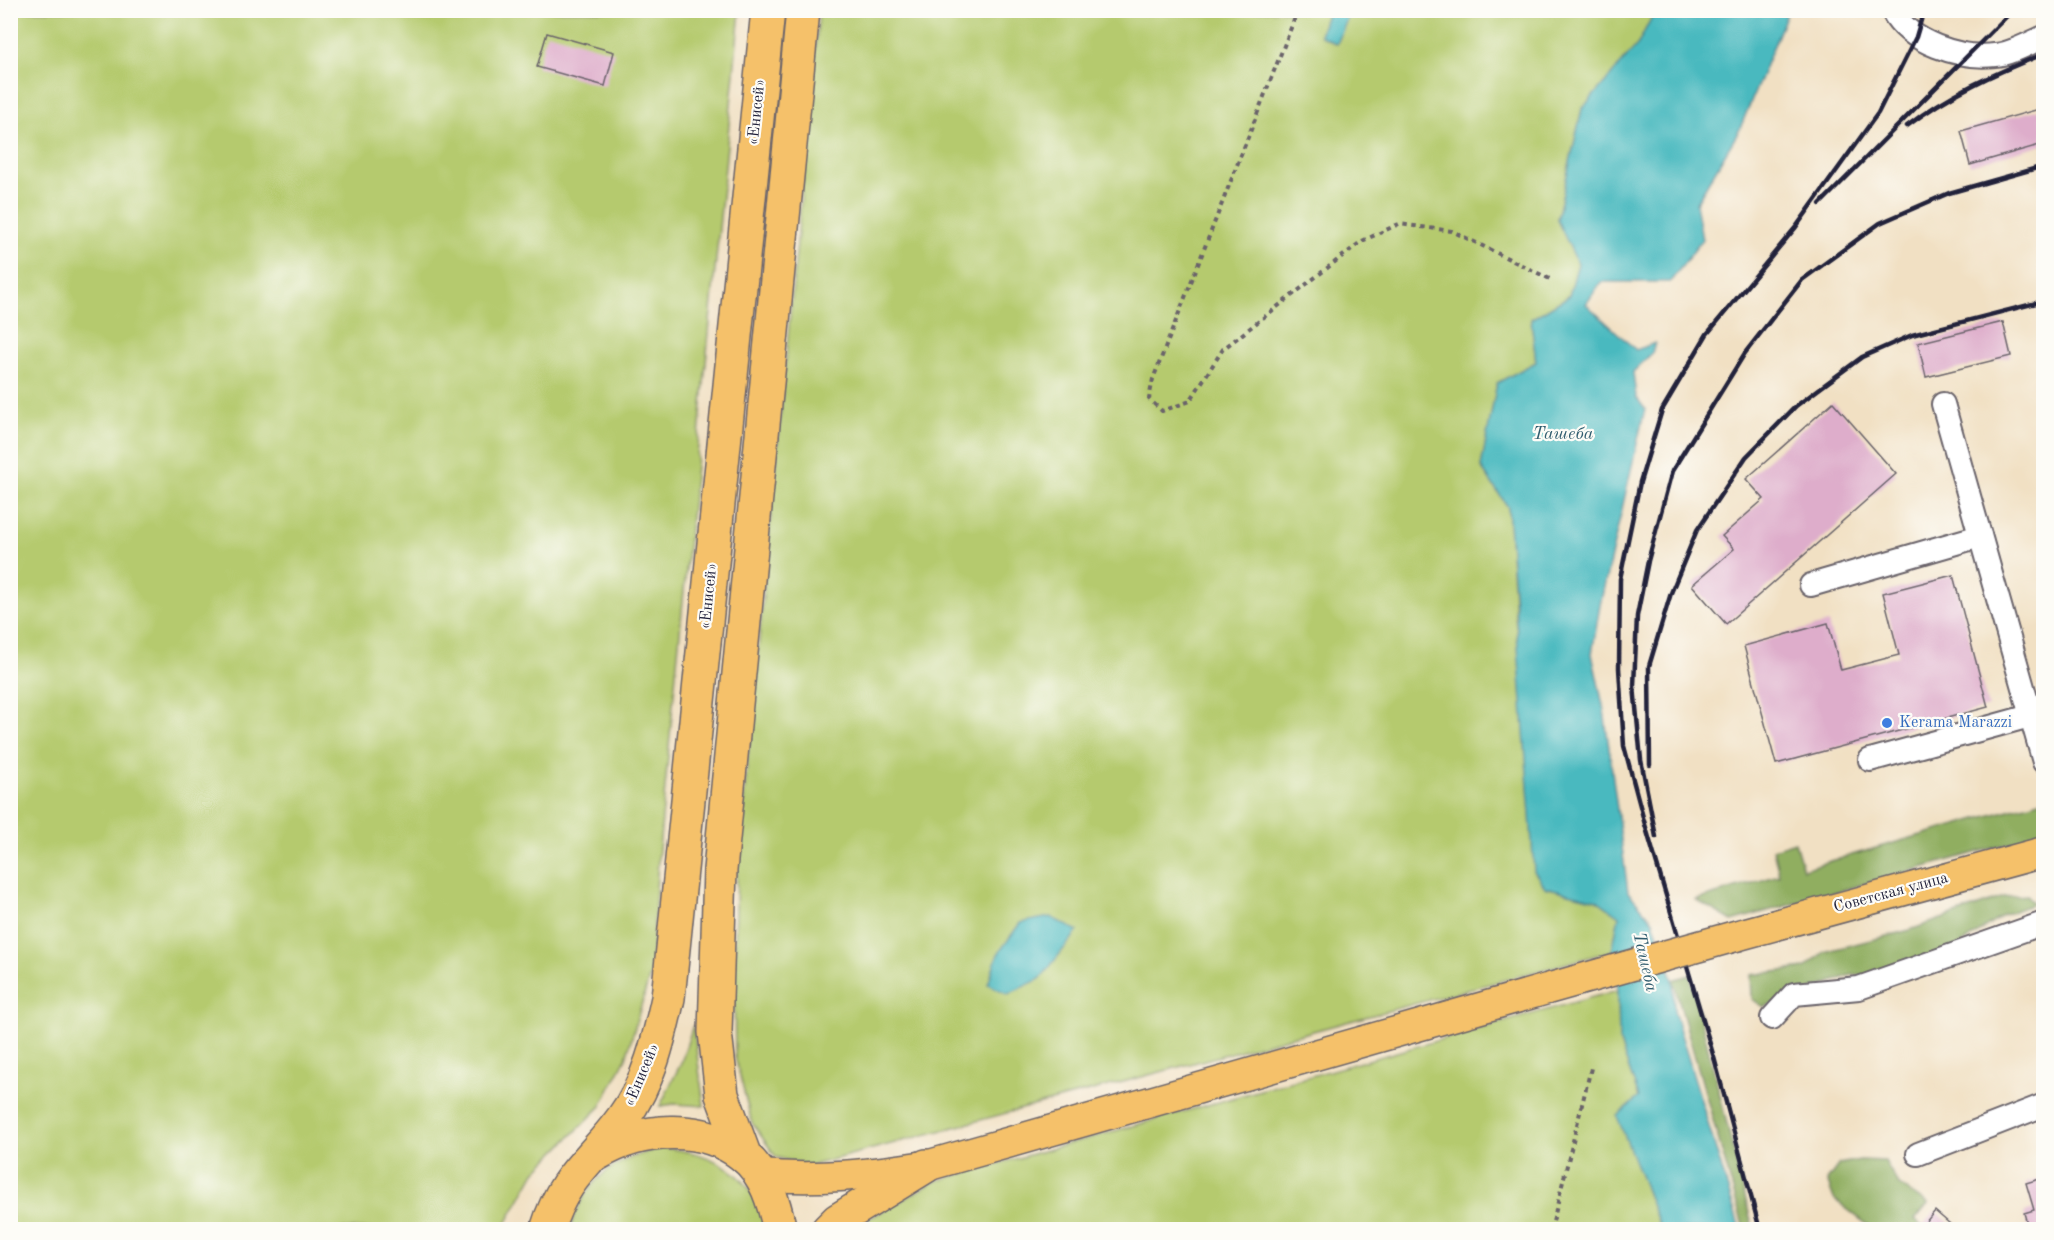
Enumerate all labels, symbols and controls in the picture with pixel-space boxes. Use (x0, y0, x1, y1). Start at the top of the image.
street label: «Енисей» (746, 78, 768, 146)
water label: Ташеба (1533, 425, 1594, 443)
street label: «Енисей» (698, 562, 720, 630)
place label: Kerama Marazzi (1899, 715, 2012, 731)
marker: Kerama Marazzi (1880, 716, 1894, 730)
street label: Советская улица (1832, 870, 1950, 916)
water label: Ташеба (1629, 930, 1661, 994)
street label: «Енисей» (622, 1041, 662, 1109)

